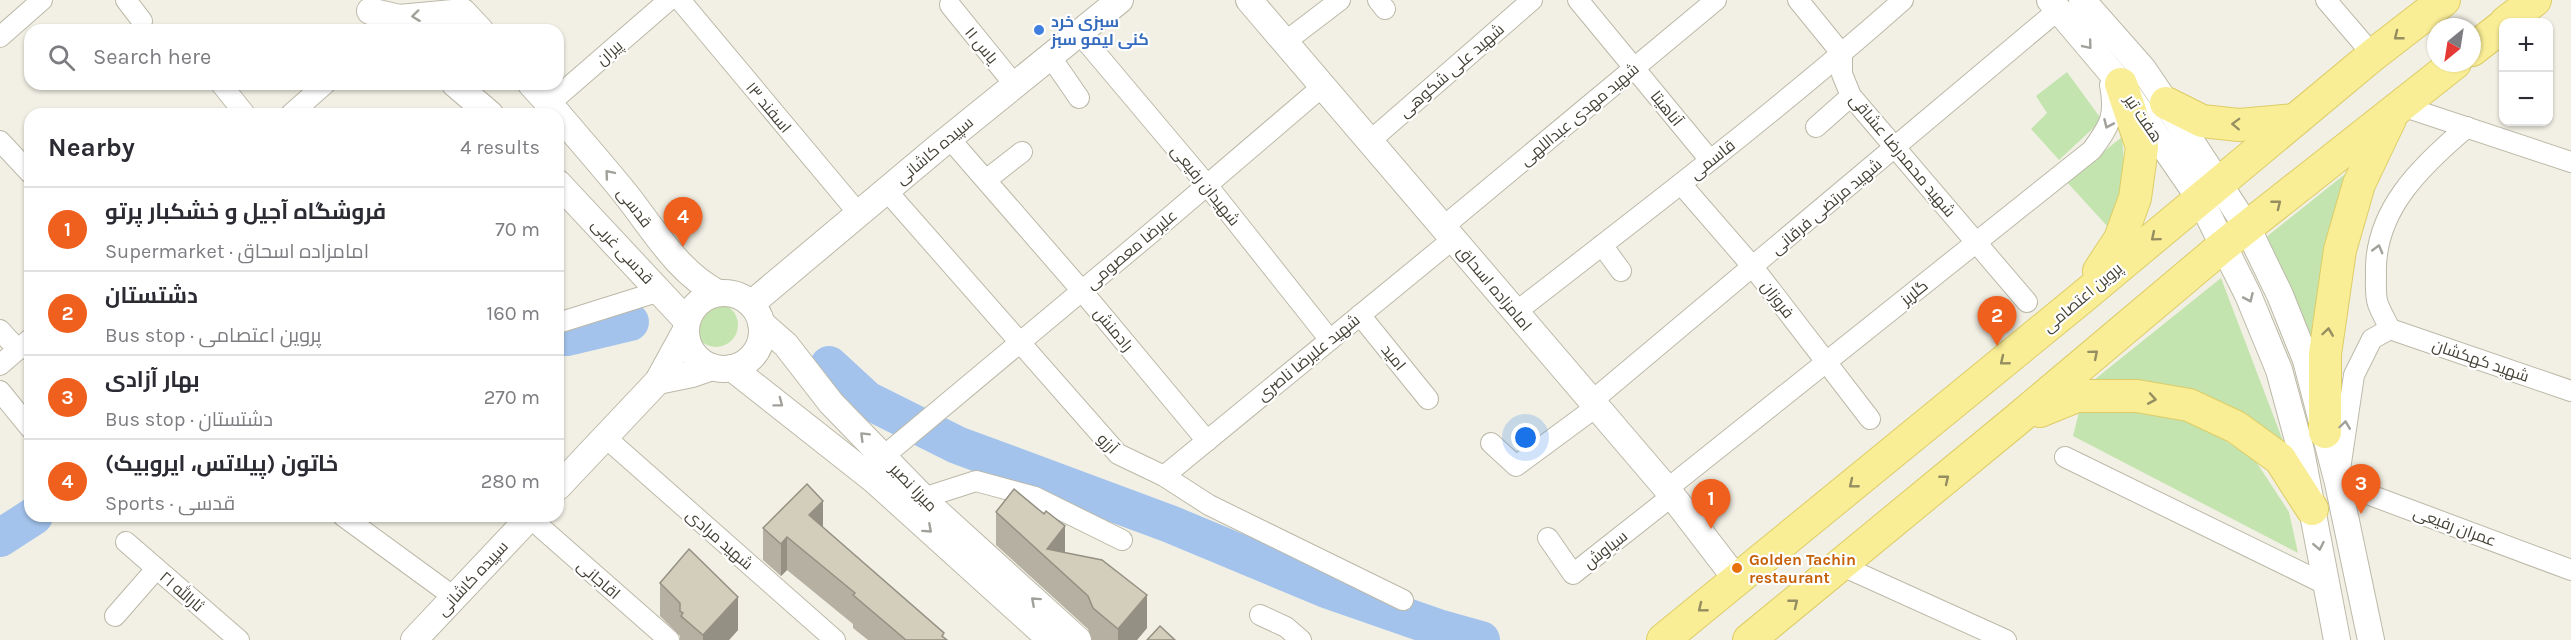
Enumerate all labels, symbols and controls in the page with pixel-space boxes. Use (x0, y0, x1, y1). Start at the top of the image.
one-way arrow (411, 9, 421, 22)
place label: سبزی خرد کنی لیمو سبز (1050, 12, 1149, 49)
north arrow (2427, 18, 2481, 72)
map controls (2499, 18, 2553, 126)
button: + (2499, 18, 2553, 72)
street label: شهید علی شکوهی (1395, 20, 1508, 122)
street label: یاس ۱۱ (960, 23, 1003, 69)
marker: سبزی خرد کنی لیمو سبز (1032, 23, 1046, 37)
search box (24, 24, 564, 90)
one-way arrow (2394, 28, 2405, 39)
street label: پیران (592, 35, 628, 70)
one-way arrow (2081, 38, 2092, 49)
icon: search (45, 41, 78, 74)
text: Search here (93, 44, 211, 70)
street label: شهید مهدی عبداللهی (1516, 59, 1643, 170)
button: − (2499, 72, 2553, 126)
street label: اسفند ۱۳ (742, 78, 795, 137)
street label: آناهیتا (1647, 87, 1687, 130)
street label: شهید محمدرضا عشاقی (1845, 90, 1960, 221)
street label: هفت تیر (2120, 90, 2166, 146)
street label: سپیده کاشانی (892, 112, 978, 189)
one-way arrow (2103, 118, 2115, 129)
one-way arrow (2232, 118, 2241, 130)
text: Nearby (48, 132, 135, 163)
street label: قاسمی (1686, 135, 1739, 184)
text: 4 results (460, 136, 540, 159)
street label: شهیدان رفیعی (1166, 141, 1244, 230)
street label: شهید مرتضی فرقانی (1767, 154, 1886, 259)
one-way arrow (605, 170, 616, 181)
street label: قدسی (612, 183, 656, 232)
pin: 4 (664, 198, 702, 247)
text: فروشگاه آجیل و خشکبار پرتو (105, 199, 386, 225)
one-way arrow (2271, 200, 2282, 211)
street label: علیرضا معصومی (1082, 206, 1181, 294)
street label: قدسی غربی (587, 215, 658, 289)
text: 1 (64, 218, 71, 241)
text: 70 m (495, 218, 540, 241)
one-way arrow (2151, 229, 2162, 240)
text: Supermarket · امامزاده اسحاق (105, 240, 369, 263)
street label: امامزاده اسحاق (1453, 242, 1536, 335)
one-way arrow (2370, 244, 2383, 254)
street label: پروین اعتصامی (2039, 258, 2128, 338)
street label: گلریز (1896, 276, 1932, 310)
street label: فروزان (1756, 277, 1798, 322)
text: دشتستان (105, 283, 198, 309)
one-way arrow (2242, 292, 2254, 303)
pin: 2 (1978, 296, 2016, 346)
text: 2 (61, 302, 74, 325)
text: 160 m (487, 302, 540, 325)
street label: رادمنش (1089, 304, 1137, 356)
street label: شهید علیرضا ناصری (1253, 310, 1364, 406)
text: Bus stop · پروین اعتصامی (105, 324, 321, 347)
one-way arrow (2321, 327, 2333, 337)
street label: شهید کهکشان (2430, 335, 2532, 387)
street label: امید (1377, 341, 1410, 374)
one-way arrow (2087, 351, 2098, 362)
one-way arrow (2000, 354, 2011, 365)
text: بهار آزادی (105, 367, 200, 393)
text: 3 (61, 386, 74, 409)
text: 270 m (484, 386, 540, 409)
one-way arrow (2147, 392, 2156, 404)
one-way arrow (772, 396, 783, 407)
text: Bus stop · دشتستان (105, 408, 273, 431)
one-way arrow (2339, 420, 2351, 429)
your location (1511, 423, 1540, 452)
street label: آرزو (1093, 429, 1122, 458)
one-way arrow (860, 433, 871, 443)
text: خاتون (پیلاتس، ایروبیک) (105, 451, 338, 477)
street label: میرزا نصیر (885, 459, 941, 515)
pin: 3 (2342, 464, 2380, 514)
text: 4 (62, 470, 73, 493)
text: 280 m (481, 470, 540, 493)
one-way arrow (1938, 475, 1949, 486)
one-way arrow (1849, 477, 1860, 488)
pin: 1 (1692, 480, 1730, 529)
text: Sports · قدسی (105, 492, 235, 515)
street label: عمران رفیعی (2410, 503, 2499, 551)
street label: شهید مرادی (682, 505, 757, 574)
one-way arrow (921, 522, 932, 533)
street label: سیاوش (1579, 526, 1632, 573)
street label: سپیده کاشانی (433, 537, 513, 620)
one-way arrow (2312, 540, 2325, 550)
place label: Golden Tachin restaurant (1749, 550, 1856, 587)
street label: اقاجانی (573, 556, 624, 604)
marker: Golden Tachin restaurant (1730, 561, 1744, 575)
street label: ثارالله ۲۱ (156, 567, 209, 616)
one-way arrow (1031, 597, 1041, 608)
one-way arrow (1787, 599, 1798, 610)
one-way arrow (1698, 600, 1709, 611)

